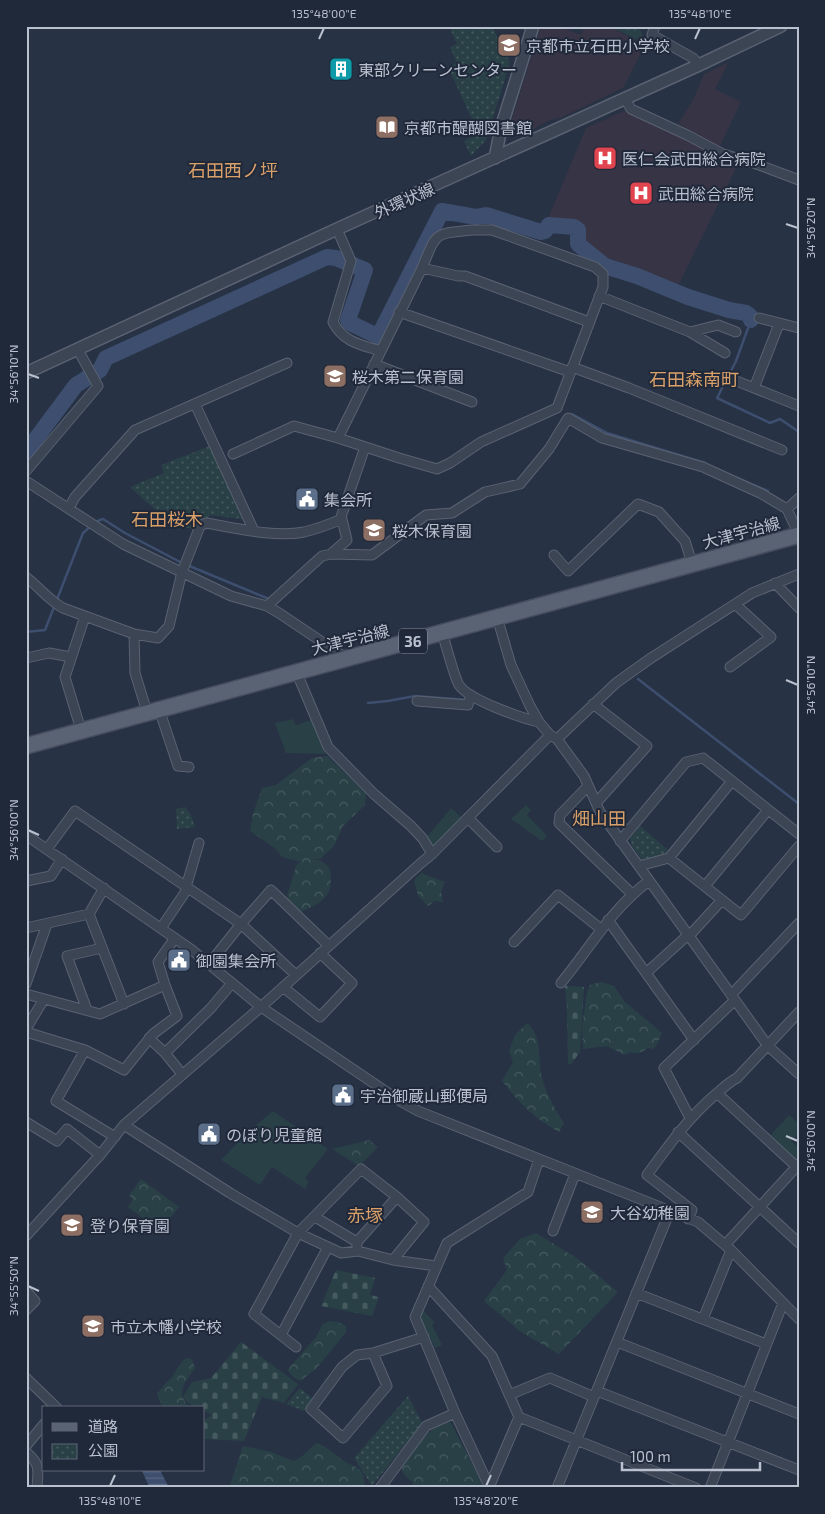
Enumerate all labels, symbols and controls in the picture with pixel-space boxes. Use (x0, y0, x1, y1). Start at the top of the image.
text: 135°48'00"E (292, 6, 357, 20)
text: 135°48'10"E (669, 6, 731, 20)
school or university icon: 京都市立石田小学校 (496, 32, 522, 58)
place label: 京都市立石田小学校 (526, 36, 670, 55)
building icon: 東部クリーンセンター (328, 56, 354, 82)
place label: 東部クリーンセンター (358, 60, 517, 79)
library icon: 京都市醍醐図書館 (374, 114, 400, 140)
place label: 京都市醍醐図書館 (404, 118, 532, 137)
hospital icon: 医仁会武田総合病院 (592, 145, 618, 171)
place label: 医仁会武田総合病院 (622, 149, 766, 168)
district label: 石田西ノ坪 (188, 159, 278, 181)
street label: 外環状線 (371, 178, 437, 222)
hospital icon: 武田総合病院 (628, 180, 654, 206)
place label: 武田総合病院 (658, 184, 754, 203)
text: 34°56'20"N (803, 198, 817, 258)
text: 34°56'10"N (6, 345, 20, 403)
school or university icon: 桜木第二保育園 (322, 363, 348, 389)
place label: 桜木第二保育園 (352, 367, 464, 386)
district label: 石田森南町 (649, 368, 739, 390)
public building icon: 集会所 (294, 486, 320, 512)
place label: 集会所 (324, 490, 372, 509)
district label: 石田桜木 (131, 508, 203, 530)
street label: 大津宇治線 (700, 512, 782, 552)
school or university icon: 桜木保育園 (361, 517, 387, 543)
place label: 桜木保育園 (392, 521, 472, 540)
street label: 大津宇治線 (309, 620, 391, 658)
road number: 36 (399, 628, 427, 654)
text: 34°56'10"N (803, 656, 817, 714)
text: 34°56'00"N (6, 799, 20, 861)
district label: 畑山田 (572, 807, 626, 829)
public building icon: 御園集会所 (166, 947, 192, 973)
place label: 御園集会所 (196, 951, 276, 970)
public building icon: 宇治御蔵山郵便局 (330, 1082, 356, 1108)
place label: 宇治御蔵山郵便局 (360, 1086, 488, 1105)
text: 34°56'00"N (803, 1110, 817, 1172)
public building icon: のぼり児童館 (196, 1121, 222, 1147)
place label: のぼり児童館 (226, 1125, 322, 1144)
school or university icon: 大谷幼稚園 (579, 1199, 605, 1225)
place label: 大谷幼稚園 (610, 1203, 690, 1222)
district label: 赤塚 (347, 1204, 383, 1226)
school or university icon: 登り保育園 (59, 1212, 85, 1238)
place label: 登り保育園 (90, 1216, 170, 1235)
text: 34°55'50"N (6, 1256, 20, 1316)
school or university icon: 市立木幡小学校 (80, 1313, 106, 1339)
place label: 市立木幡小学校 (110, 1317, 222, 1336)
legend (42, 1406, 205, 1472)
text: 道路 (88, 1417, 118, 1435)
scale bar (622, 1439, 760, 1471)
text: 公園 (88, 1441, 118, 1459)
text: 100 m (630, 1447, 671, 1465)
text: 135°48'10"E (79, 1493, 141, 1507)
text: 135°48'20"E (454, 1493, 518, 1507)

